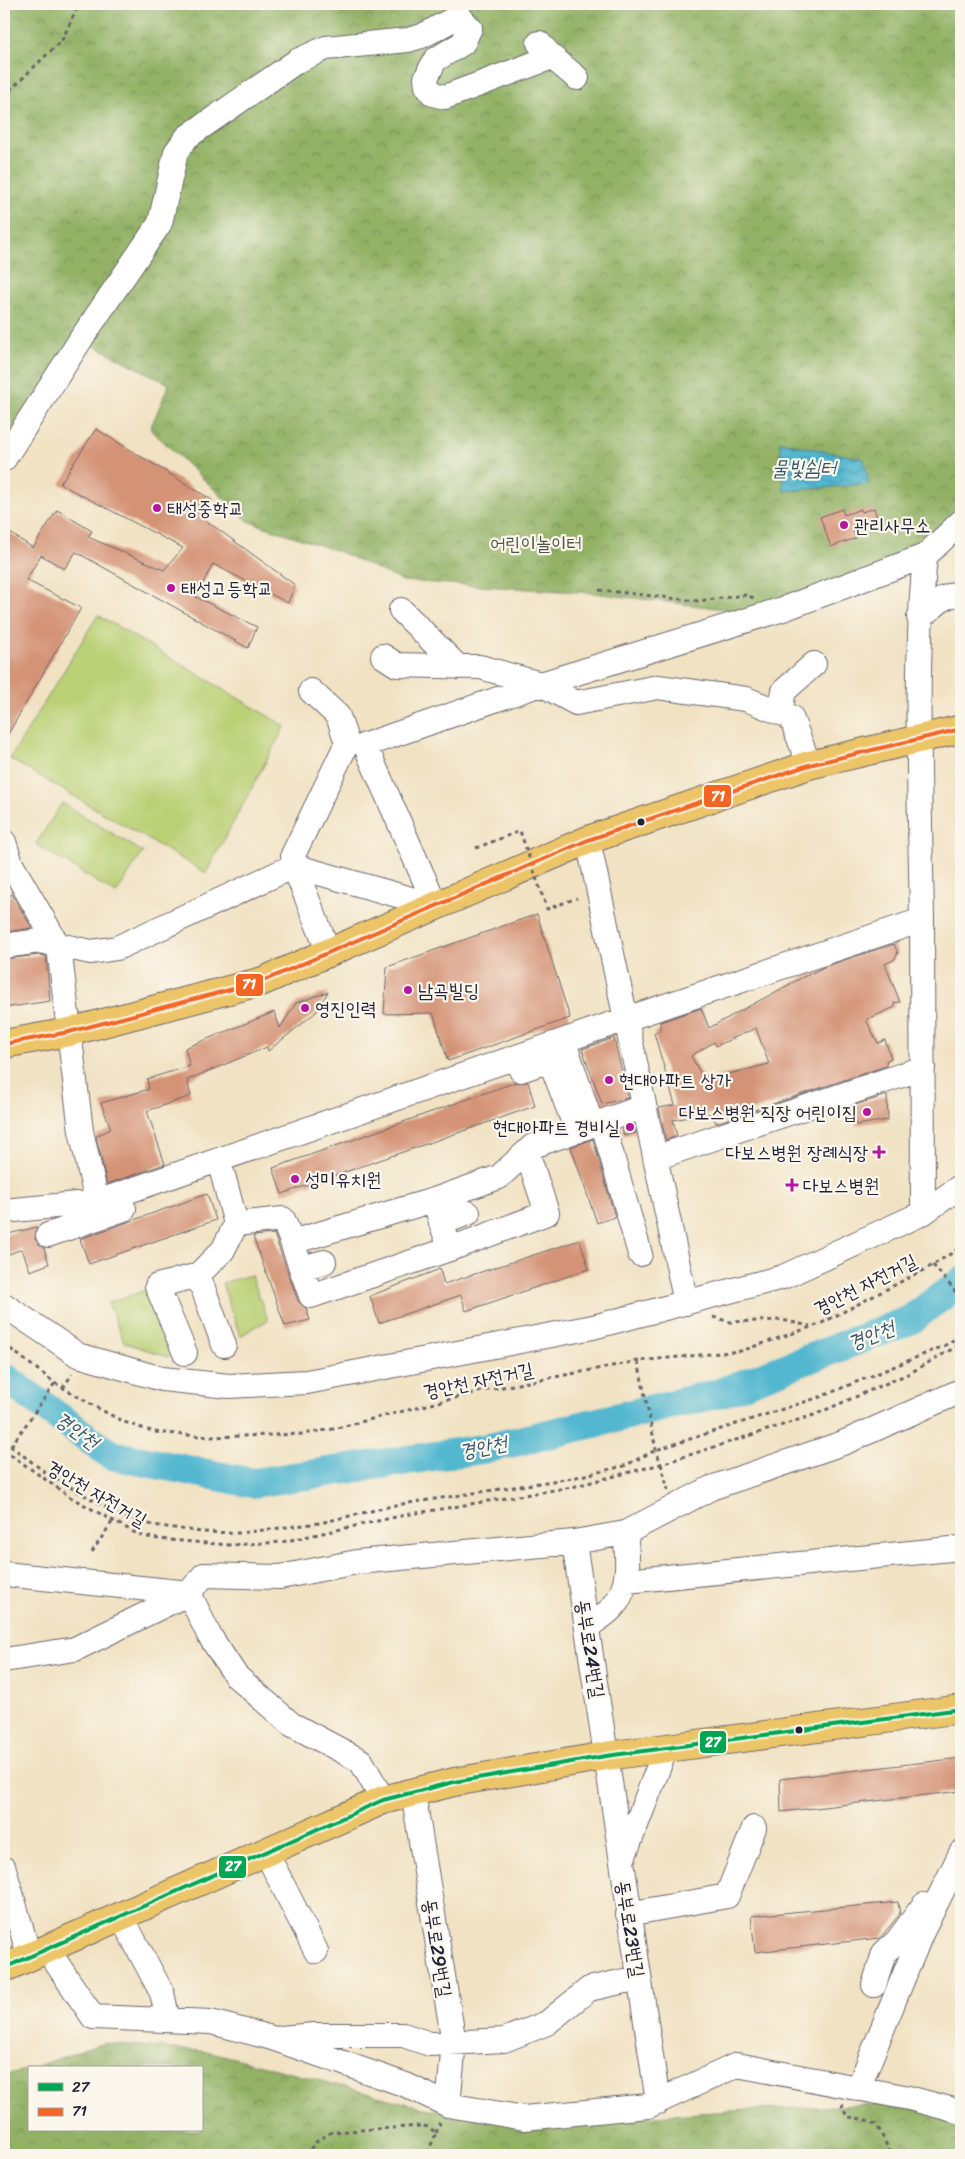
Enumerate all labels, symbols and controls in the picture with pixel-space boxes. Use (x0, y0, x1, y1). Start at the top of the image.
water label: 물빛쉼터 (772, 451, 838, 486)
place label: 태성중학교 (167, 492, 243, 525)
marker: 태성중학교 (151, 502, 163, 514)
place label: 관리사무소 (854, 509, 930, 542)
marker: 관리사무소 (838, 519, 850, 531)
park label: 어린이놀이터 (490, 527, 582, 560)
place label: 태성고등학교 (181, 572, 273, 605)
marker: 태성고등학교 (165, 582, 177, 594)
line badge: 71 (703, 784, 732, 808)
text: 71 (711, 784, 725, 809)
unlabelled marker (636, 817, 646, 827)
text: 71 (242, 972, 256, 997)
line badge: 71 (235, 973, 264, 997)
place label: 남곡빌딩 (418, 974, 479, 1007)
marker: 남곡빌딩 (402, 984, 414, 996)
place label: 영진인력 (315, 992, 376, 1025)
marker: 영진인력 (299, 1002, 311, 1014)
place label: 현대아파트 상가 (619, 1064, 732, 1097)
marker: 현대아파트 상가 (603, 1074, 615, 1086)
place label: 다보스병원 직장 어린이집 (679, 1096, 857, 1129)
marker: 다보스병원 직장 어린이집 (861, 1106, 873, 1118)
place label: 현대아파트 경비실 (493, 1111, 620, 1144)
marker: 현대아파트 경비실 (624, 1121, 636, 1133)
place label: 다보스병원 장례식장 (725, 1136, 868, 1169)
marker: 다보스병원 장례식장 (872, 1145, 886, 1159)
place label: 성미유치원 (305, 1163, 381, 1196)
place label: 다보스병원 (803, 1169, 879, 1202)
marker: 성미유치원 (289, 1173, 301, 1185)
marker: 다보스병원 (785, 1178, 799, 1192)
street label: 경안천 자전거길 (808, 1244, 923, 1325)
water label: 경안천 (842, 1310, 902, 1360)
street label: 경안천 자전거길 (420, 1353, 536, 1408)
water label: 경안천 (47, 1402, 108, 1460)
water label: 경안천 (456, 1425, 512, 1469)
street label: 경안천 자전거길 (40, 1451, 153, 1536)
street label: 동부로24번길 (566, 1597, 615, 1701)
unlabelled marker (794, 1725, 804, 1735)
line badge: 27 (699, 1730, 727, 1754)
text: 27 (704, 1730, 722, 1755)
text: 27 (224, 1854, 242, 1879)
line badge: 27 (218, 1855, 247, 1879)
street label: 동부로23번길 (607, 1878, 654, 1980)
street label: 동부로29번길 (413, 1897, 462, 2000)
legend (28, 2066, 202, 2132)
text: 27 (72, 2074, 91, 2100)
text: 71 (72, 2098, 87, 2124)

